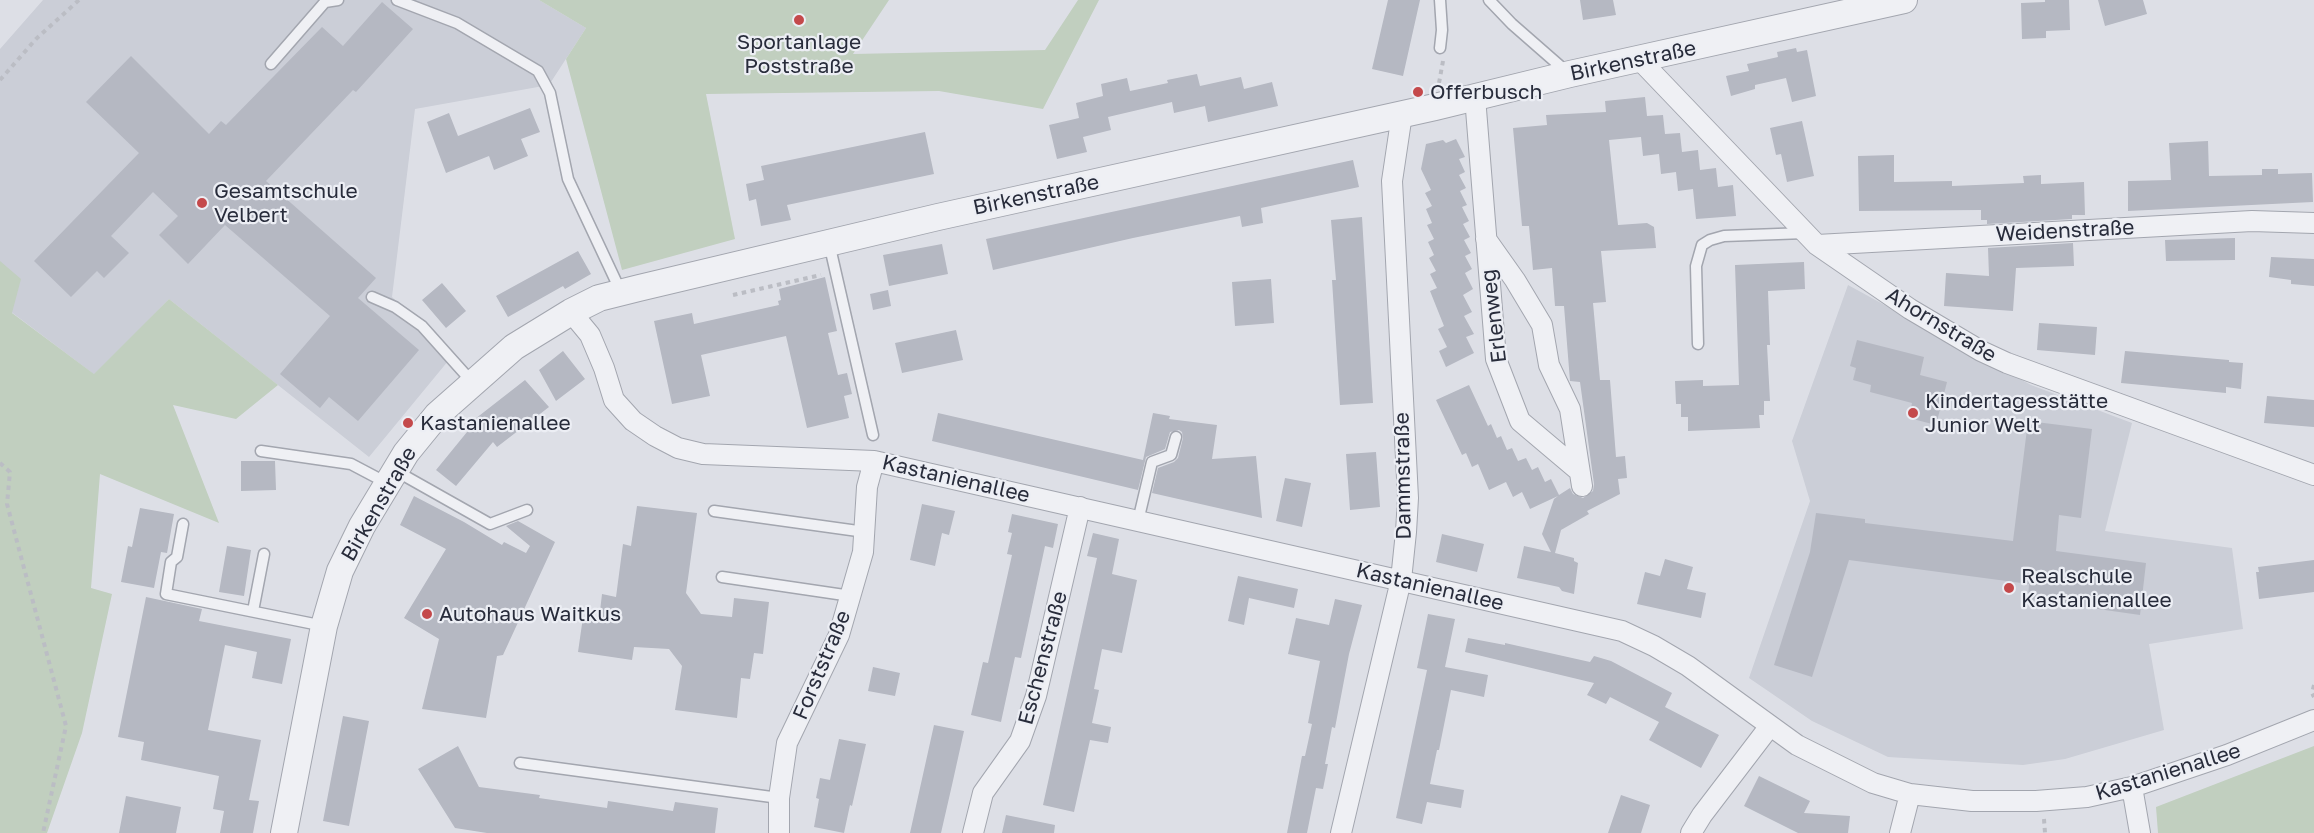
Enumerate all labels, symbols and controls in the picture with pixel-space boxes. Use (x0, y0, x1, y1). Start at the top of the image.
marker: Sportanlage Poststraße (792, 13, 806, 27)
place label: Sportanlage Poststraße (737, 29, 861, 79)
street label: Birkenstraße (1568, 35, 1698, 87)
place label: Offerbusch (1430, 79, 1542, 105)
marker: Offerbusch (1411, 85, 1425, 99)
street label: Birkenstraße (971, 169, 1101, 221)
place label: Gesamtschule Velbert (214, 178, 358, 228)
marker: Gesamtschule Velbert (195, 196, 209, 210)
street label: Weidenstraße (1995, 215, 2135, 247)
street label: Erlenweg (1476, 268, 1512, 364)
street label: Ahornstraße (1881, 282, 2001, 368)
place label: Kindertagesstätte Junior Welt (1925, 388, 2108, 438)
marker: Kindertagesstätte Junior Welt (1906, 406, 1920, 420)
place label: Kastanienallee (420, 410, 571, 436)
street label: Dammstraße (1389, 412, 1417, 540)
marker: Kastanienallee (401, 416, 415, 430)
street label: Birkenstraße (336, 442, 422, 566)
street label: Kastanienallee (880, 450, 1032, 508)
street label: Kastanienallee (1354, 558, 1506, 616)
place label: Realschule Kastanienallee (2021, 563, 2172, 613)
marker: Realschule Kastanienallee (2002, 581, 2016, 595)
street label: Eschenstraße (1013, 589, 1073, 727)
place label: Autohaus Waitkus (439, 601, 621, 627)
marker: Autohaus Waitkus (420, 607, 434, 621)
street label: Forststraße (788, 607, 856, 723)
street label: Kastanienallee (2092, 738, 2244, 806)

